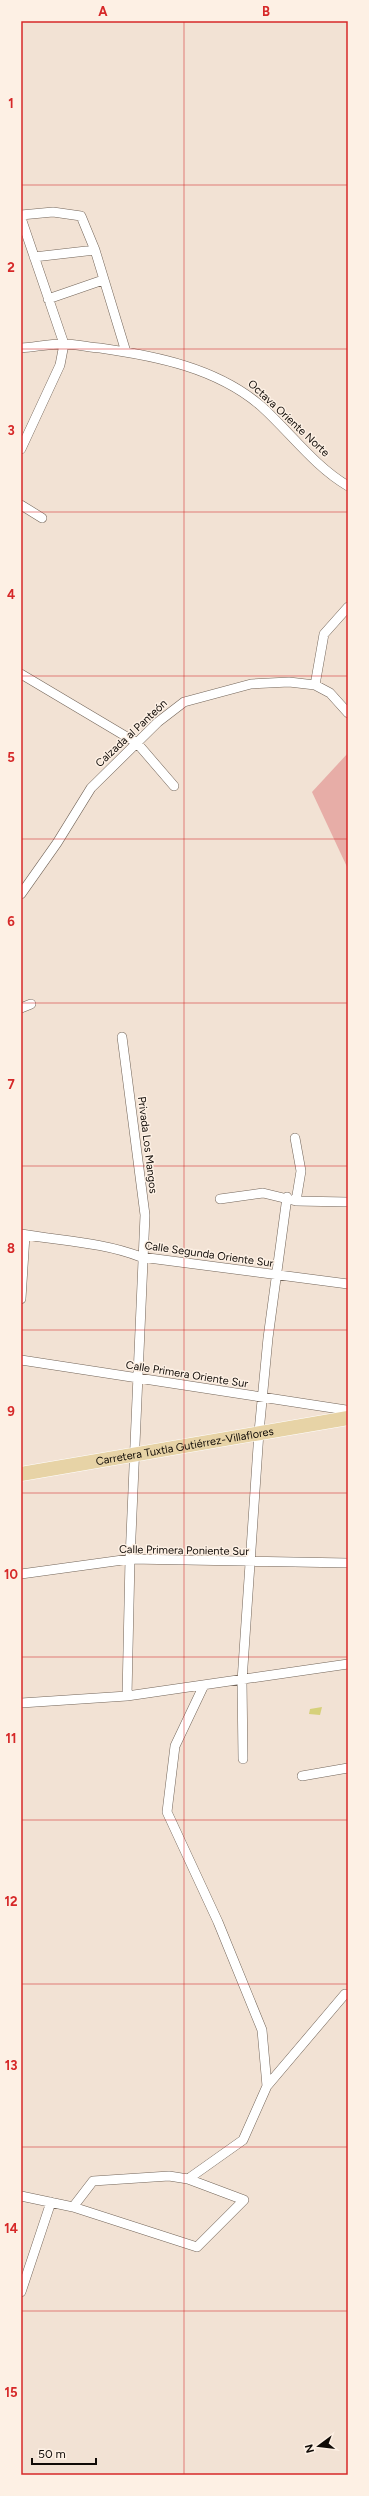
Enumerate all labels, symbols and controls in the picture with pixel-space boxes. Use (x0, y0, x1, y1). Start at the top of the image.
text: A (98, 4, 108, 19)
text: B (262, 4, 270, 19)
text: 1 (8, 96, 14, 111)
text: 2 (7, 260, 15, 275)
street label: Octava Oriente Norte (245, 377, 332, 459)
text: 3 (7, 423, 15, 438)
text: 4 (7, 587, 15, 602)
street label: Calzada al Panteón (93, 697, 170, 770)
text: 5 (7, 750, 15, 765)
text: 6 (7, 914, 15, 929)
text: 7 (7, 1077, 15, 1092)
street label: Privada Los Mangos (135, 1096, 160, 1194)
street label: Calle Segunda Oriente Sur (144, 1239, 274, 1270)
text: 8 (7, 1241, 15, 1256)
street label: Calle Primera Oriente Sur (125, 1358, 249, 1391)
text: 9 (7, 1404, 15, 1419)
street label: Carretera Tuxtla Gutiérrez-Villaflores (95, 1425, 275, 1468)
street label: Calle Primera Poniente Sur (119, 1543, 249, 1558)
text: 10 (4, 1567, 18, 1582)
text: 11 (6, 1731, 16, 1746)
text: 12 (4, 1894, 18, 1909)
text: 13 (5, 2058, 17, 2073)
text: 14 (4, 2221, 18, 2236)
text: 15 (4, 2385, 18, 2400)
north arrow (299, 2426, 339, 2466)
scale bar (32, 2440, 96, 2466)
text: N (302, 2443, 317, 2454)
text: 50 m (38, 2447, 66, 2461)

